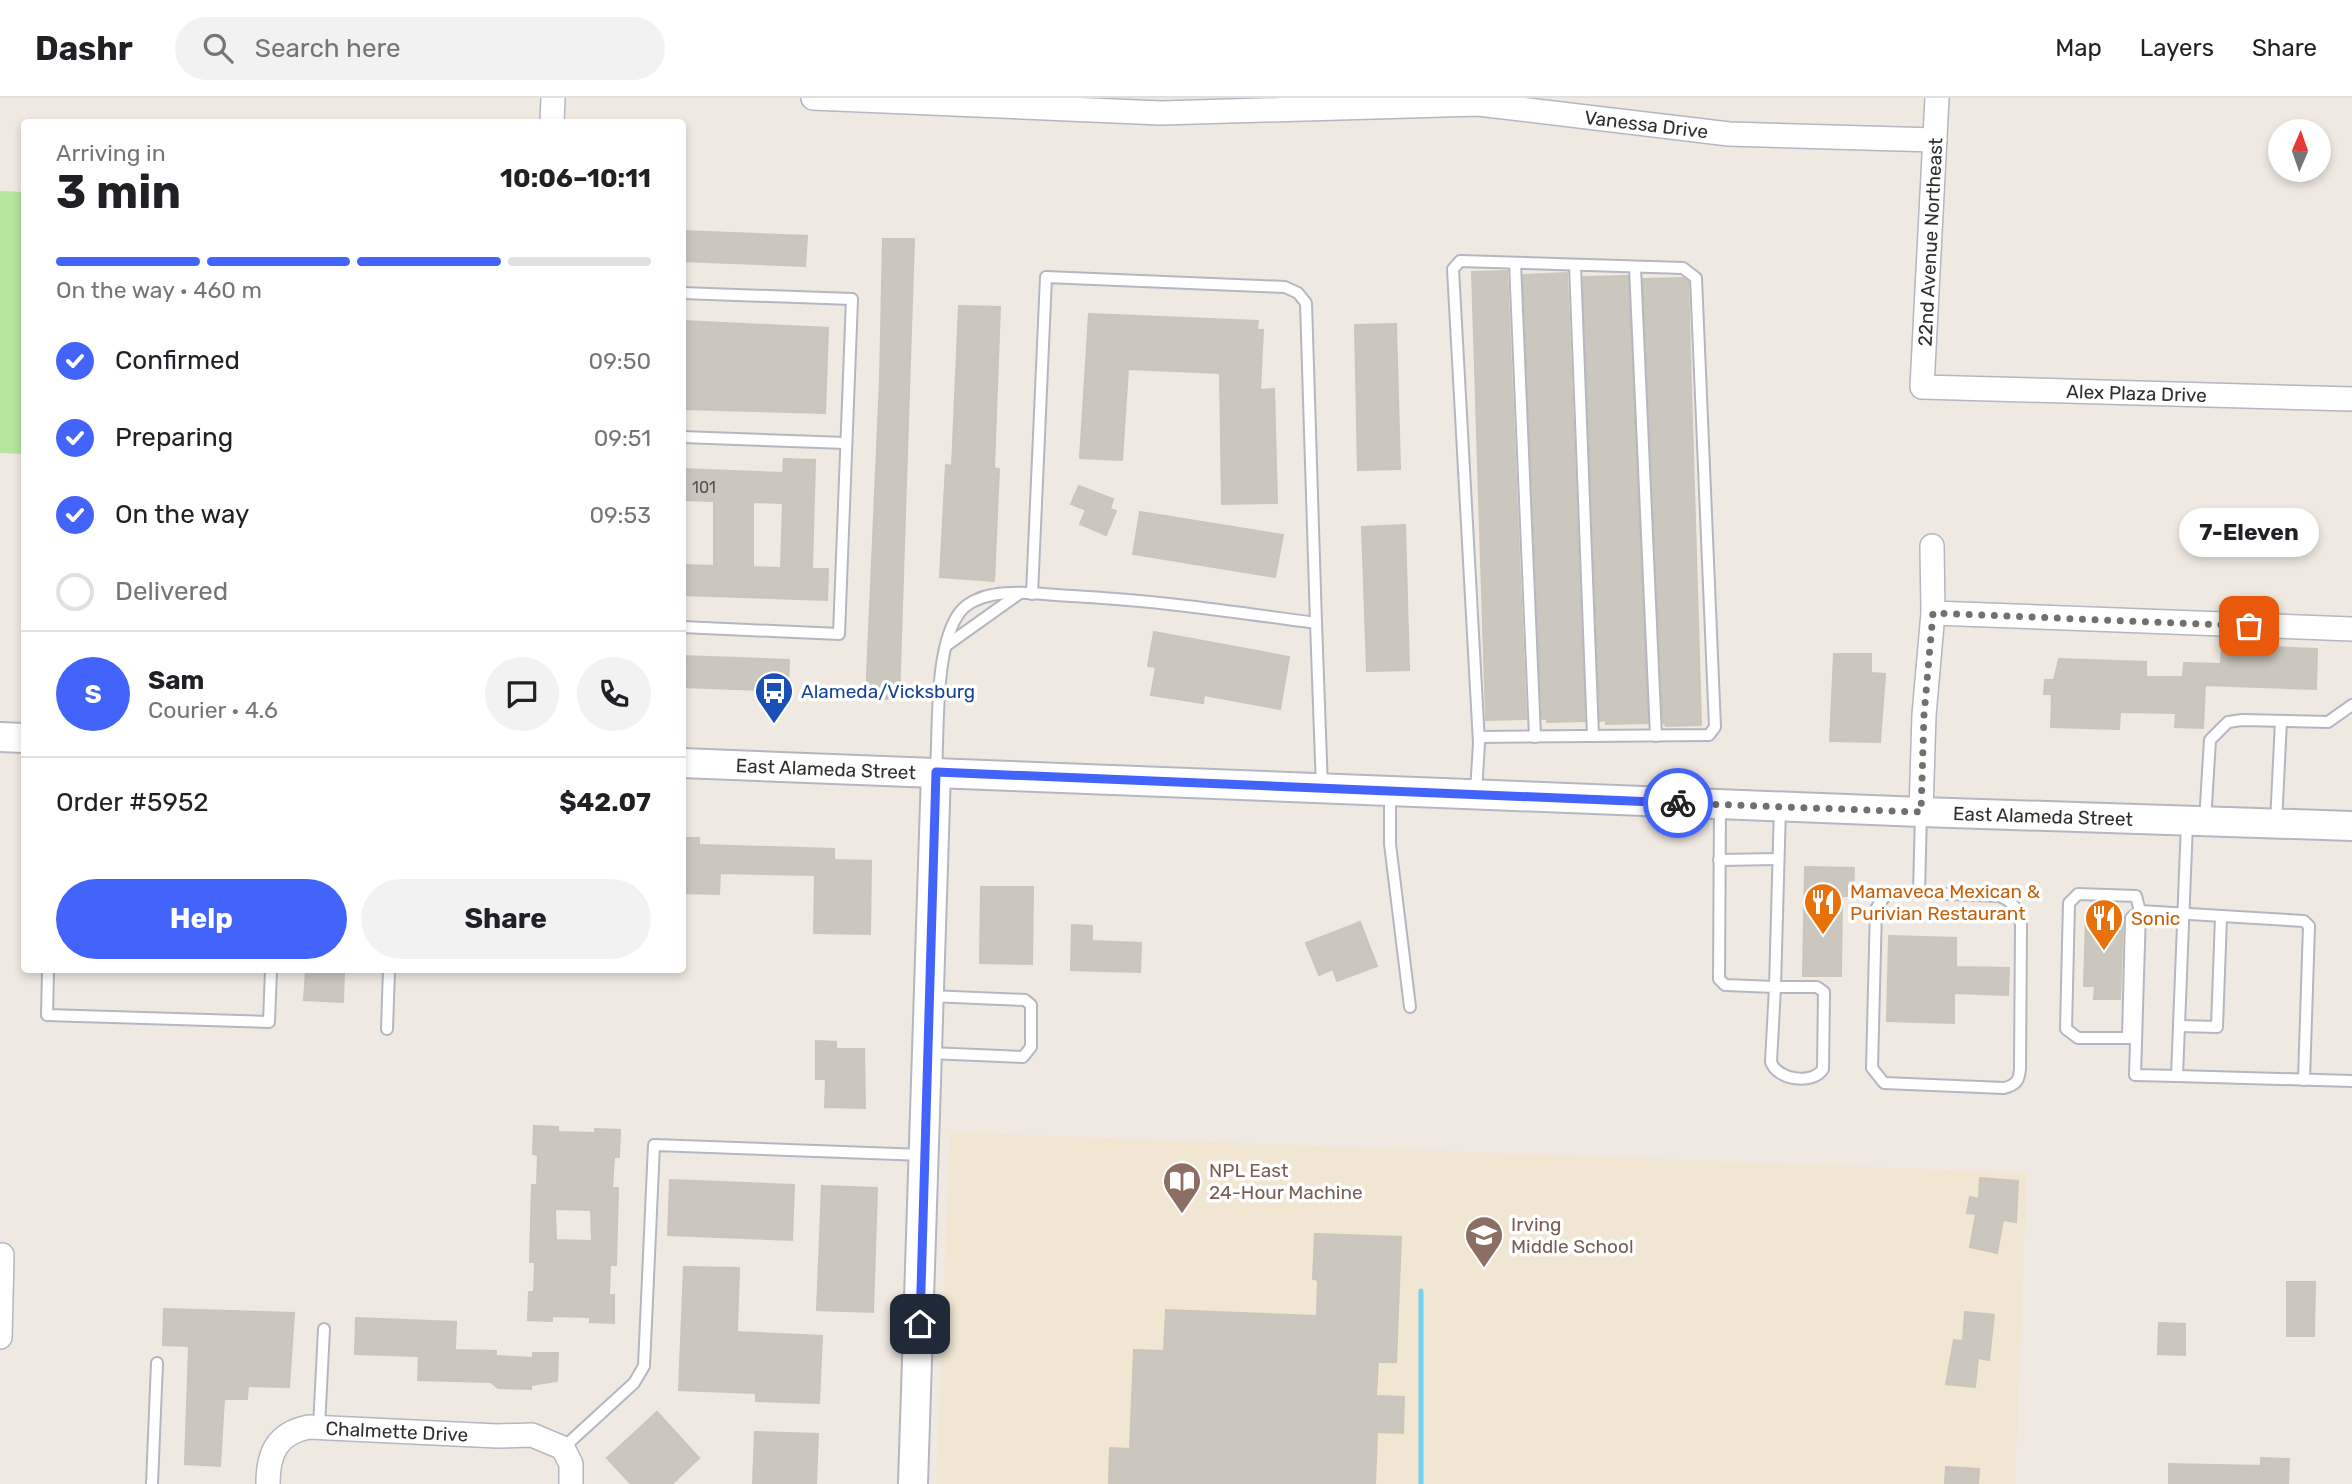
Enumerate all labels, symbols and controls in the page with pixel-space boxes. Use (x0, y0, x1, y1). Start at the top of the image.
search box (175, 17, 665, 80)
text: Dashr (35, 29, 133, 68)
icon: search (199, 29, 237, 67)
text: Search here (255, 33, 401, 64)
text: Map (2055, 34, 2102, 62)
text: Layers (2140, 34, 2214, 62)
text: Share (2252, 34, 2317, 62)
street label: Vanessa Drive (1583, 106, 1709, 143)
north arrow (2268, 119, 2331, 182)
map controls (2268, 119, 2331, 182)
street label: 22nd Avenue Northeast (1914, 136, 1947, 347)
text: Arriving in (56, 139, 166, 167)
text: 10:06–10:11 (500, 163, 651, 194)
text: 3 min (56, 165, 181, 220)
text: On the way · 460 m (56, 276, 262, 304)
icon: check (56, 342, 94, 380)
text: Confirmed (115, 345, 240, 376)
text: 09:50 (589, 347, 651, 375)
street label: Alex Plaza Drive (2066, 380, 2207, 407)
icon: check (56, 419, 94, 457)
text: Preparing (115, 422, 233, 453)
text: 09:51 (594, 424, 651, 452)
house number: 101 (692, 478, 716, 497)
icon: check (56, 496, 94, 534)
text: On the way (115, 499, 249, 530)
text: 09:53 (589, 501, 651, 529)
callout: 7-Eleven (2179, 507, 2319, 556)
text: 7-Eleven (2199, 518, 2299, 546)
text: Delivered (115, 576, 228, 607)
pin (2219, 596, 2279, 656)
icon: bag (2230, 607, 2268, 645)
button: chat (485, 657, 559, 731)
button: phone (577, 657, 651, 731)
text: Sam (148, 665, 204, 696)
bus stop icon: Alameda/Vicksburg (753, 670, 795, 725)
text: S (84, 679, 102, 710)
place label: Alameda/Vicksburg (801, 680, 975, 703)
text: Courier · 4.6 (148, 696, 278, 724)
street label: East Alameda Street (735, 754, 917, 784)
courier (1643, 768, 1713, 838)
icon: bike (1659, 784, 1697, 822)
text: Order #5952 (56, 787, 209, 818)
text: $42.07 (559, 787, 651, 818)
street label: East Alameda Street (1953, 802, 2134, 831)
button: Help (56, 879, 347, 959)
button: Share (361, 879, 651, 959)
place label: Mamaveca Mexican & Purivian Restaurant (1850, 880, 2040, 925)
restaurant icon: Mamaveca Mexican & Purivian Restaurant (1802, 881, 1844, 936)
restaurant icon: Sonic (2083, 897, 2125, 952)
place label: Sonic (2131, 907, 2180, 930)
place label: NPL East 24-Hour Machine (1209, 1159, 1363, 1204)
library icon: NPL East 24-Hour Machine (1161, 1160, 1203, 1215)
place label: Irving Middle School (1511, 1213, 1634, 1258)
school or university icon: Irving Middle School (1463, 1214, 1505, 1269)
pin (890, 1294, 950, 1354)
icon: home (901, 1305, 939, 1343)
street label: Chalmette Drive (325, 1417, 469, 1447)

